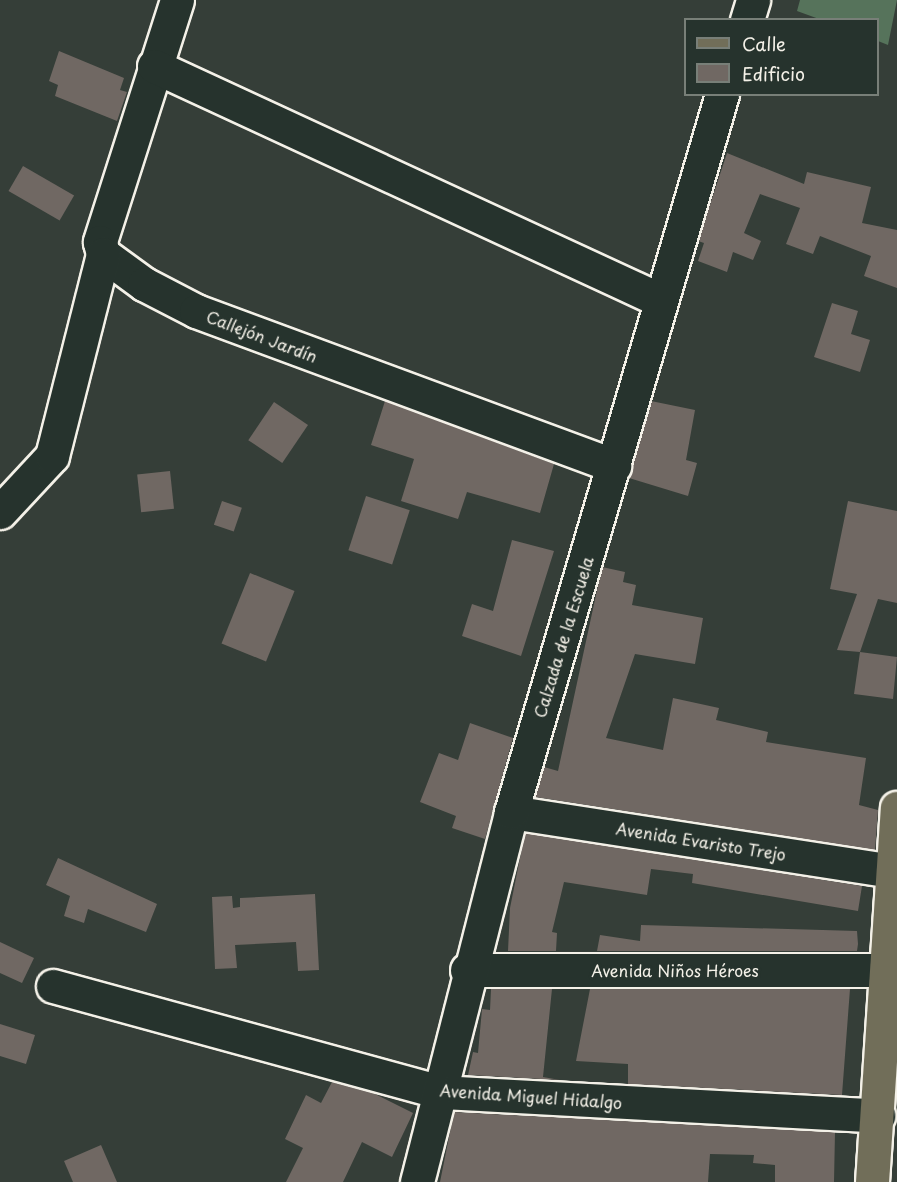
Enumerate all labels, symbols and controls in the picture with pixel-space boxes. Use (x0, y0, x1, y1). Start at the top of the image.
legend (684, 18, 879, 96)
text: Calle (742, 30, 786, 57)
text: Edificio (742, 60, 805, 87)
street label: Callejón Jardín (205, 306, 319, 366)
street label: Calzada de la Escuela (529, 554, 597, 720)
street label: Avenida Evaristo Trejo (615, 818, 787, 864)
street label: Avenida Niños Héroes (591, 960, 759, 980)
street label: Avenida Miguel Hidalgo (439, 1080, 623, 1112)

